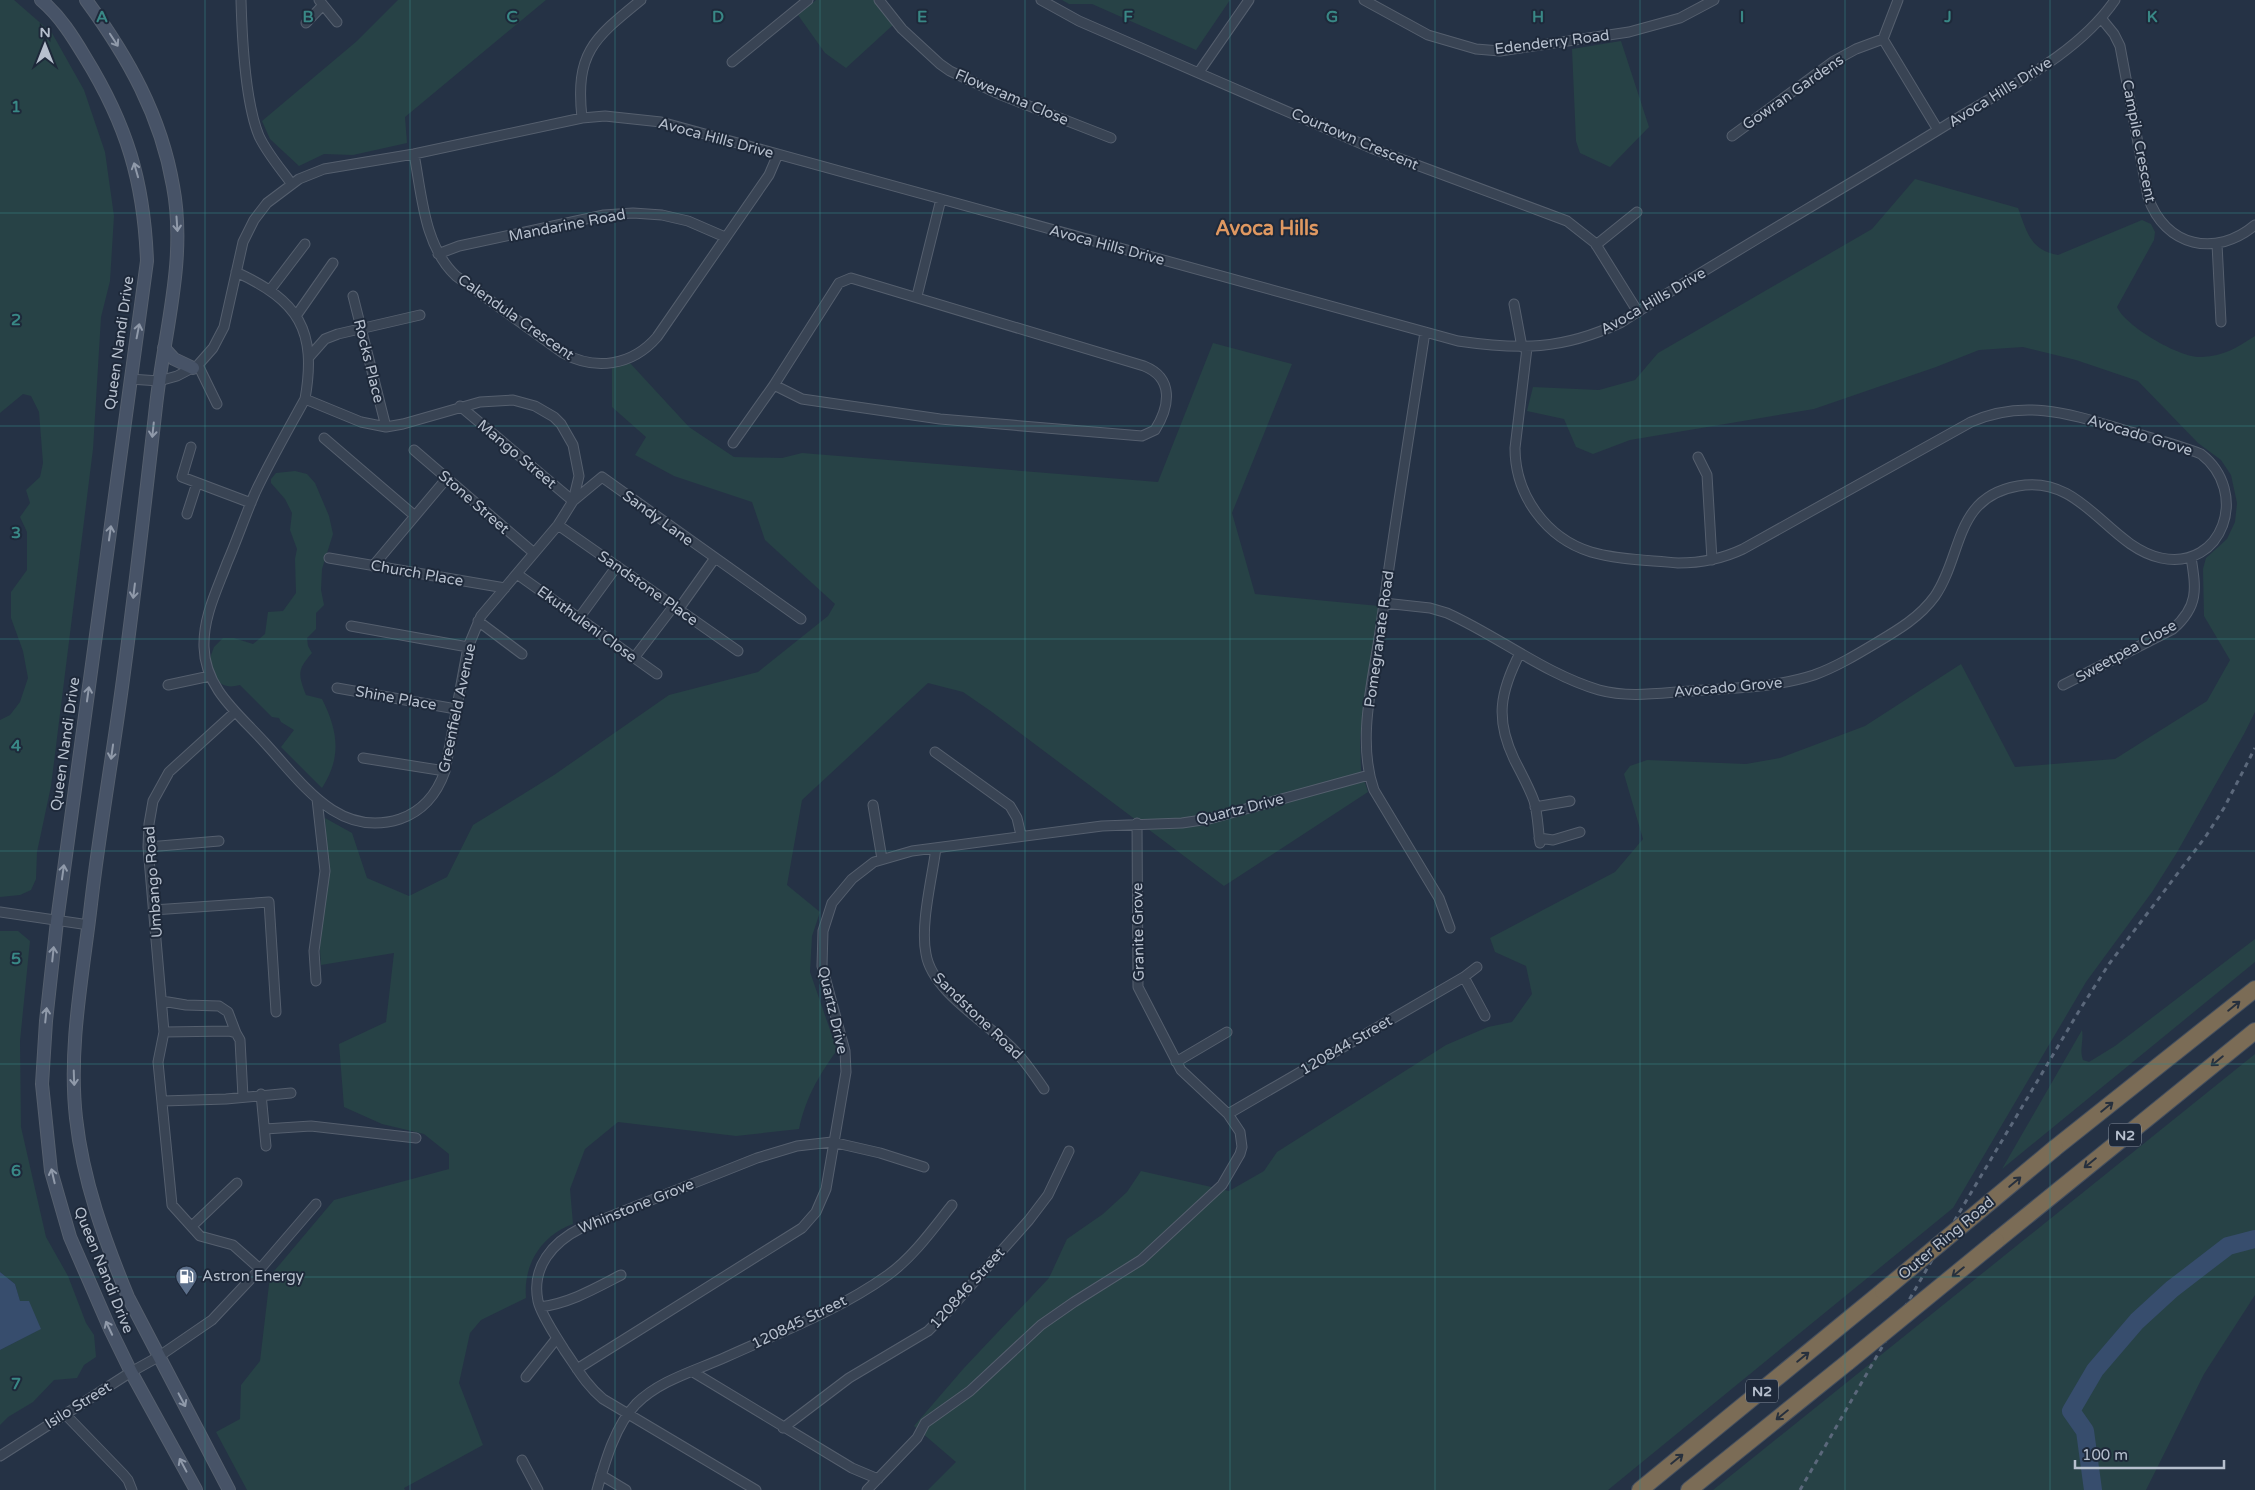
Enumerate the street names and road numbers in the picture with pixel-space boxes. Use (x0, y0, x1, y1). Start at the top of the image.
street label: Edenderry Road (1494, 26, 1610, 58)
street label: Gowran Gardens (1739, 50, 1847, 134)
street label: Avoca Hills Drive (1945, 53, 2055, 131)
street label: Flowerama Close (953, 65, 1071, 129)
street label: Campile Crescent (2118, 78, 2160, 204)
street label: Courtown Crescent (1289, 104, 1422, 174)
street label: Avoca Hills Drive (656, 114, 776, 162)
street label: Mandarine Road (507, 205, 627, 245)
street label: Avoca Hills Drive (1047, 221, 1167, 269)
street label: Avoca Hills Drive (1597, 264, 1709, 338)
street label: Calendula Crescent (455, 270, 578, 364)
street label: Queen Nandi Drive (101, 275, 137, 411)
street label: Rocks Place (350, 317, 388, 405)
street label: Avocado Grove (2085, 410, 2195, 460)
street label: Mango Street (474, 416, 560, 492)
street label: Stone Street (435, 466, 513, 538)
street label: Sandy Lane (619, 486, 697, 550)
street label: Sandstone Place (594, 547, 702, 629)
street label: Church Place (369, 556, 465, 590)
street label: Pomegranate Road (1360, 569, 1398, 709)
street label: Ekuthuleni Close (534, 582, 640, 666)
street label: Sweetpea Close (2072, 616, 2180, 686)
street label: Greenfield Avenue (435, 642, 479, 774)
street label: Avocado Grove (1673, 673, 1783, 701)
street label: Queen Nandi Drive (47, 676, 83, 812)
street label: Shine Place (354, 682, 438, 714)
street label: Quartz Drive (1194, 789, 1286, 829)
street label: Umbango Road (140, 825, 166, 939)
street label: Granite Grove (1128, 883, 1148, 981)
street label: Quartz Drive (814, 964, 852, 1056)
street label: Sandstone Road (930, 969, 1026, 1063)
street label: 120844 Street (1297, 1011, 1395, 1079)
road number: N2 (2109, 1124, 2141, 1146)
street label: Whinstone Grove (576, 1175, 696, 1237)
street label: Outer Ring Road (1894, 1193, 1998, 1283)
street label: Queen Nandi Drive (70, 1204, 138, 1336)
street label: 120846 Street (926, 1243, 1008, 1332)
street label: 120845 Street (749, 1291, 850, 1353)
street label: Isilo Street (42, 1377, 115, 1432)
road number: N2 (1746, 1380, 1778, 1402)

